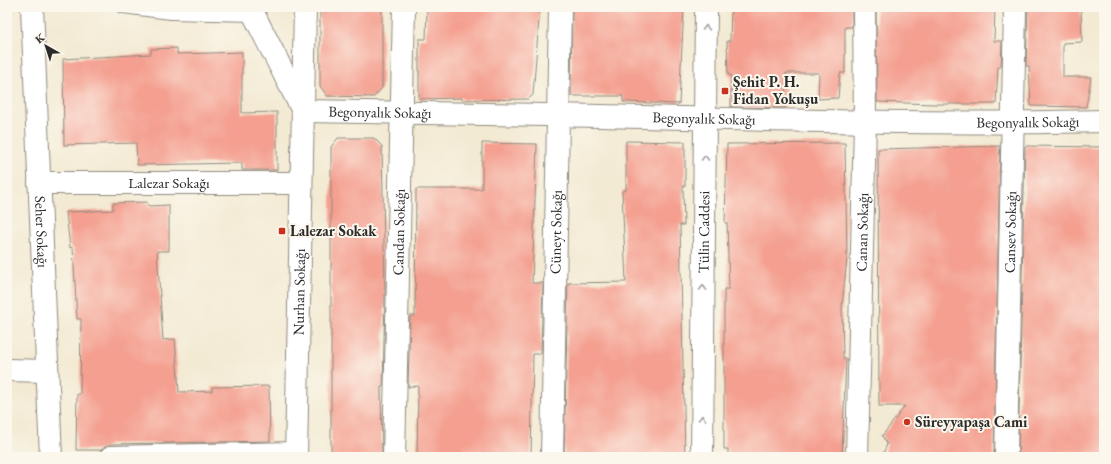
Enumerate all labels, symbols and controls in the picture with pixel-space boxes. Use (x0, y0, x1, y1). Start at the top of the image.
one-way arrow (702, 25, 710, 31)
north arrow (26, 26, 66, 66)
text: K (32, 30, 48, 46)
place label: Şehit P. H. Fidan Yokuşu (733, 72, 819, 108)
marker: Şehit P. H. Fidan Yokuşu (720, 86, 730, 96)
street label: Begonyalık Sokağı (328, 101, 432, 122)
street label: Begonyalık Sokağı (652, 107, 756, 129)
street label: Begonyalık Sokağı (976, 112, 1080, 131)
one-way arrow (701, 155, 709, 161)
street label: Lalezar Sokağı (128, 173, 210, 192)
street label: Candan Sokağı (388, 188, 409, 276)
street label: Cüneyt Sokağı (545, 189, 566, 274)
street label: Tülin Caddesi (694, 190, 713, 273)
street label: Cansev Sokağı (1000, 190, 1020, 273)
street label: Canan Sokağı (851, 192, 872, 272)
street label: Seher Sokağı (31, 195, 53, 268)
place label: Lalezar Sokak (290, 221, 377, 240)
marker: Lalezar Sokak (277, 226, 287, 236)
street label: Nurhan Sokağı (288, 248, 309, 336)
one-way arrow (699, 285, 707, 291)
place label: Süreyyapaşa Cami (915, 412, 1028, 431)
one-way arrow (698, 415, 706, 421)
marker: Süreyyapaşa Cami (902, 417, 912, 427)

